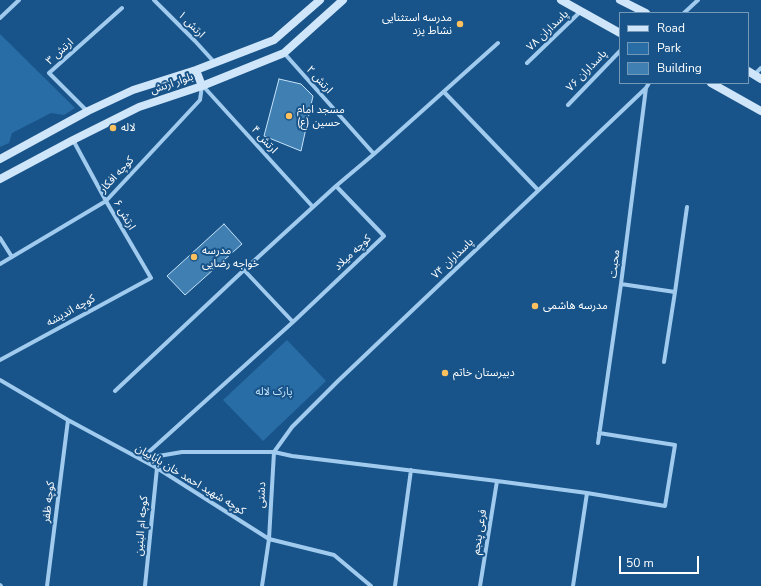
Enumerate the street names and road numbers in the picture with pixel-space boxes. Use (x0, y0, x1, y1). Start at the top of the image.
street label: پاسداران ۷۸ (524, 8, 572, 54)
street label: ارتش ۱ (175, 9, 207, 41)
street label: ارتش ۳ (43, 36, 77, 68)
street label: پاسداران ۷۶ (564, 47, 610, 95)
street label: ارتش ۲ (303, 63, 335, 97)
street label: بلوار ارتش (149, 71, 195, 97)
street label: ارتش ۴ (248, 123, 280, 157)
street label: کوچه افکار (97, 154, 137, 196)
street label: ارتش ۶ (110, 198, 138, 232)
street label: کوچه میلاد (332, 232, 374, 274)
street label: پاسداران ۷۴ (429, 236, 477, 282)
street label: محبت (607, 249, 623, 279)
street label: کوچه اندیشه (44, 292, 98, 330)
street label: کوچه شهید احمد خان باباییان (133, 442, 247, 518)
street label: کوچه ظفر (40, 481, 58, 523)
street label: دشتی (255, 482, 269, 508)
street label: کوچه ام البنین (133, 495, 151, 557)
street label: فرعی پنجم (470, 508, 490, 556)

